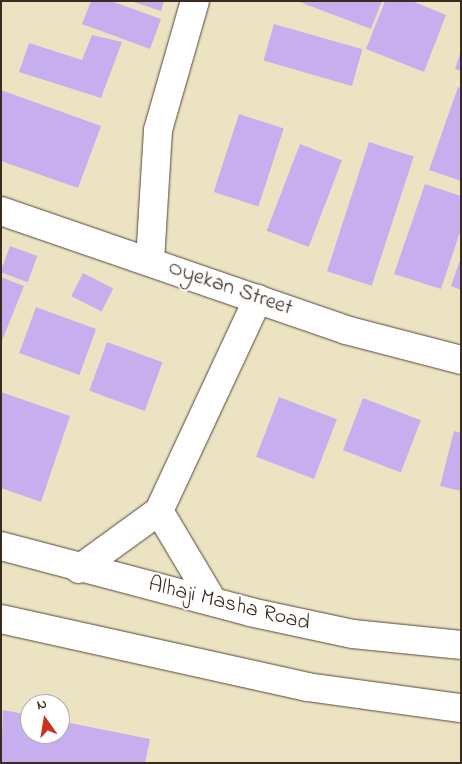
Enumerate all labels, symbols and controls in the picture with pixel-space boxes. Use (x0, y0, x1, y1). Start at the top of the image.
street label: Oyekan Street (164, 255, 296, 323)
street label: Alhaji Masha Road (145, 572, 313, 638)
north arrow (20, 694, 70, 744)
text: N (35, 694, 49, 716)

